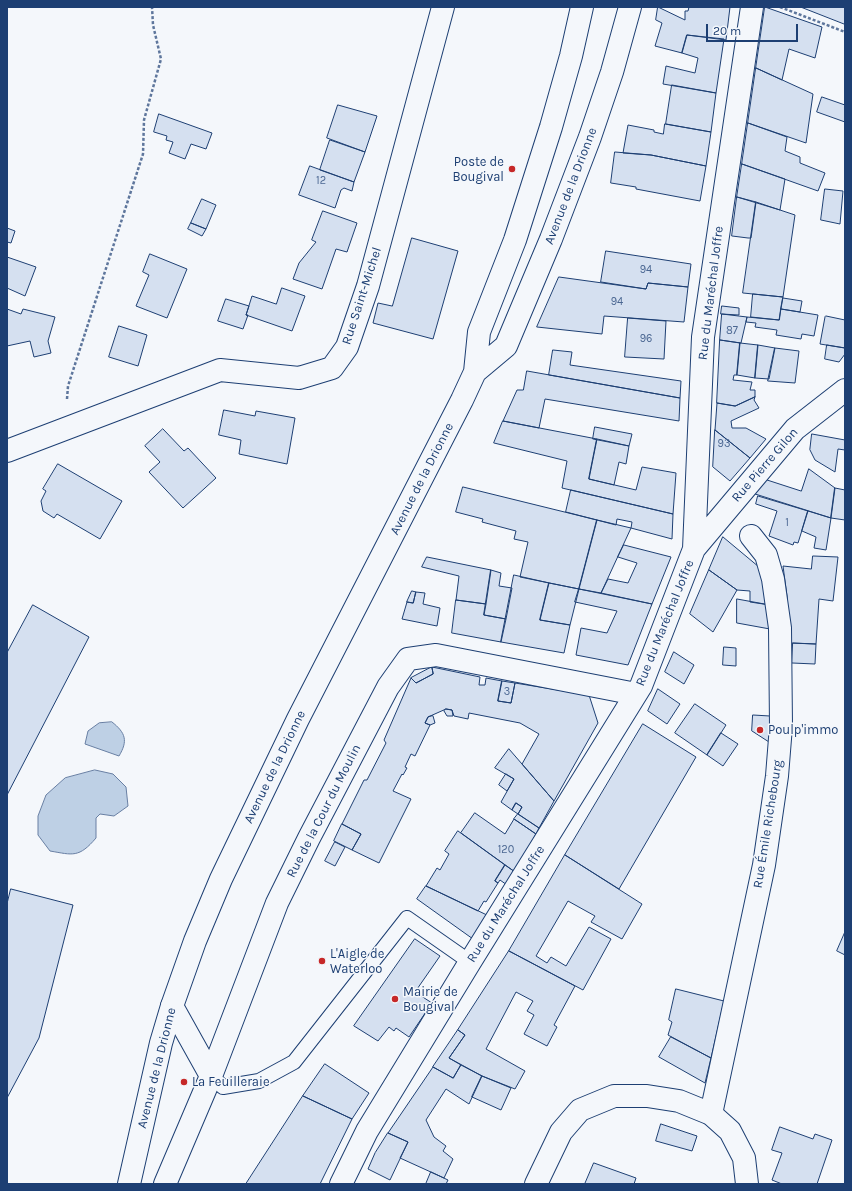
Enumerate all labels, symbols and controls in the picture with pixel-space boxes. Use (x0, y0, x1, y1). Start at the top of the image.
scale bar (708, 16, 800, 42)
text: 20 m (713, 24, 741, 38)
street label: Avenue de la Drionne (542, 125, 600, 247)
place label: Poste de Bougival (452, 154, 504, 185)
marker: Poste de Bougival (507, 164, 517, 174)
house number: 12 (316, 174, 326, 188)
street label: Rue du Maréchal Joffre (695, 225, 727, 361)
street label: Rue Saint-Michel (339, 245, 385, 347)
house number: 94 (640, 263, 652, 277)
house number: 94 (611, 295, 623, 309)
house number: 87 (726, 324, 738, 338)
house number: 96 (640, 332, 652, 346)
street label: Avenue de la Drionne (387, 420, 457, 538)
street label: Rue Pierre Gilon (728, 425, 802, 505)
house number: 93 (718, 437, 730, 451)
house number: 1 (785, 516, 789, 530)
street label: Rue du Maréchal Joffre (633, 558, 697, 688)
house number: 3 (504, 685, 510, 699)
street label: Avenue de la Drionne (241, 708, 309, 826)
place label: Poulp'immo (768, 722, 838, 738)
marker: Poulp'immo (755, 725, 765, 735)
street label: Rue de la Cour du Moulin (284, 742, 364, 880)
street label: Rue Émile Richebourg (750, 759, 786, 889)
street label: Rue du Maréchal Joffre (464, 843, 548, 965)
house number: 120 (498, 843, 514, 857)
place label: L'Aigle de Waterloo (330, 946, 384, 977)
marker: L'Aigle de Waterloo (317, 956, 327, 966)
place label: Mairie de Bougival (403, 984, 458, 1015)
marker: Mairie de Bougival (390, 994, 400, 1004)
street label: Avenue de la Drionne (134, 1006, 180, 1130)
place label: La Feuilleraie (192, 1074, 270, 1090)
marker: La Feuilleraie (179, 1077, 189, 1087)

